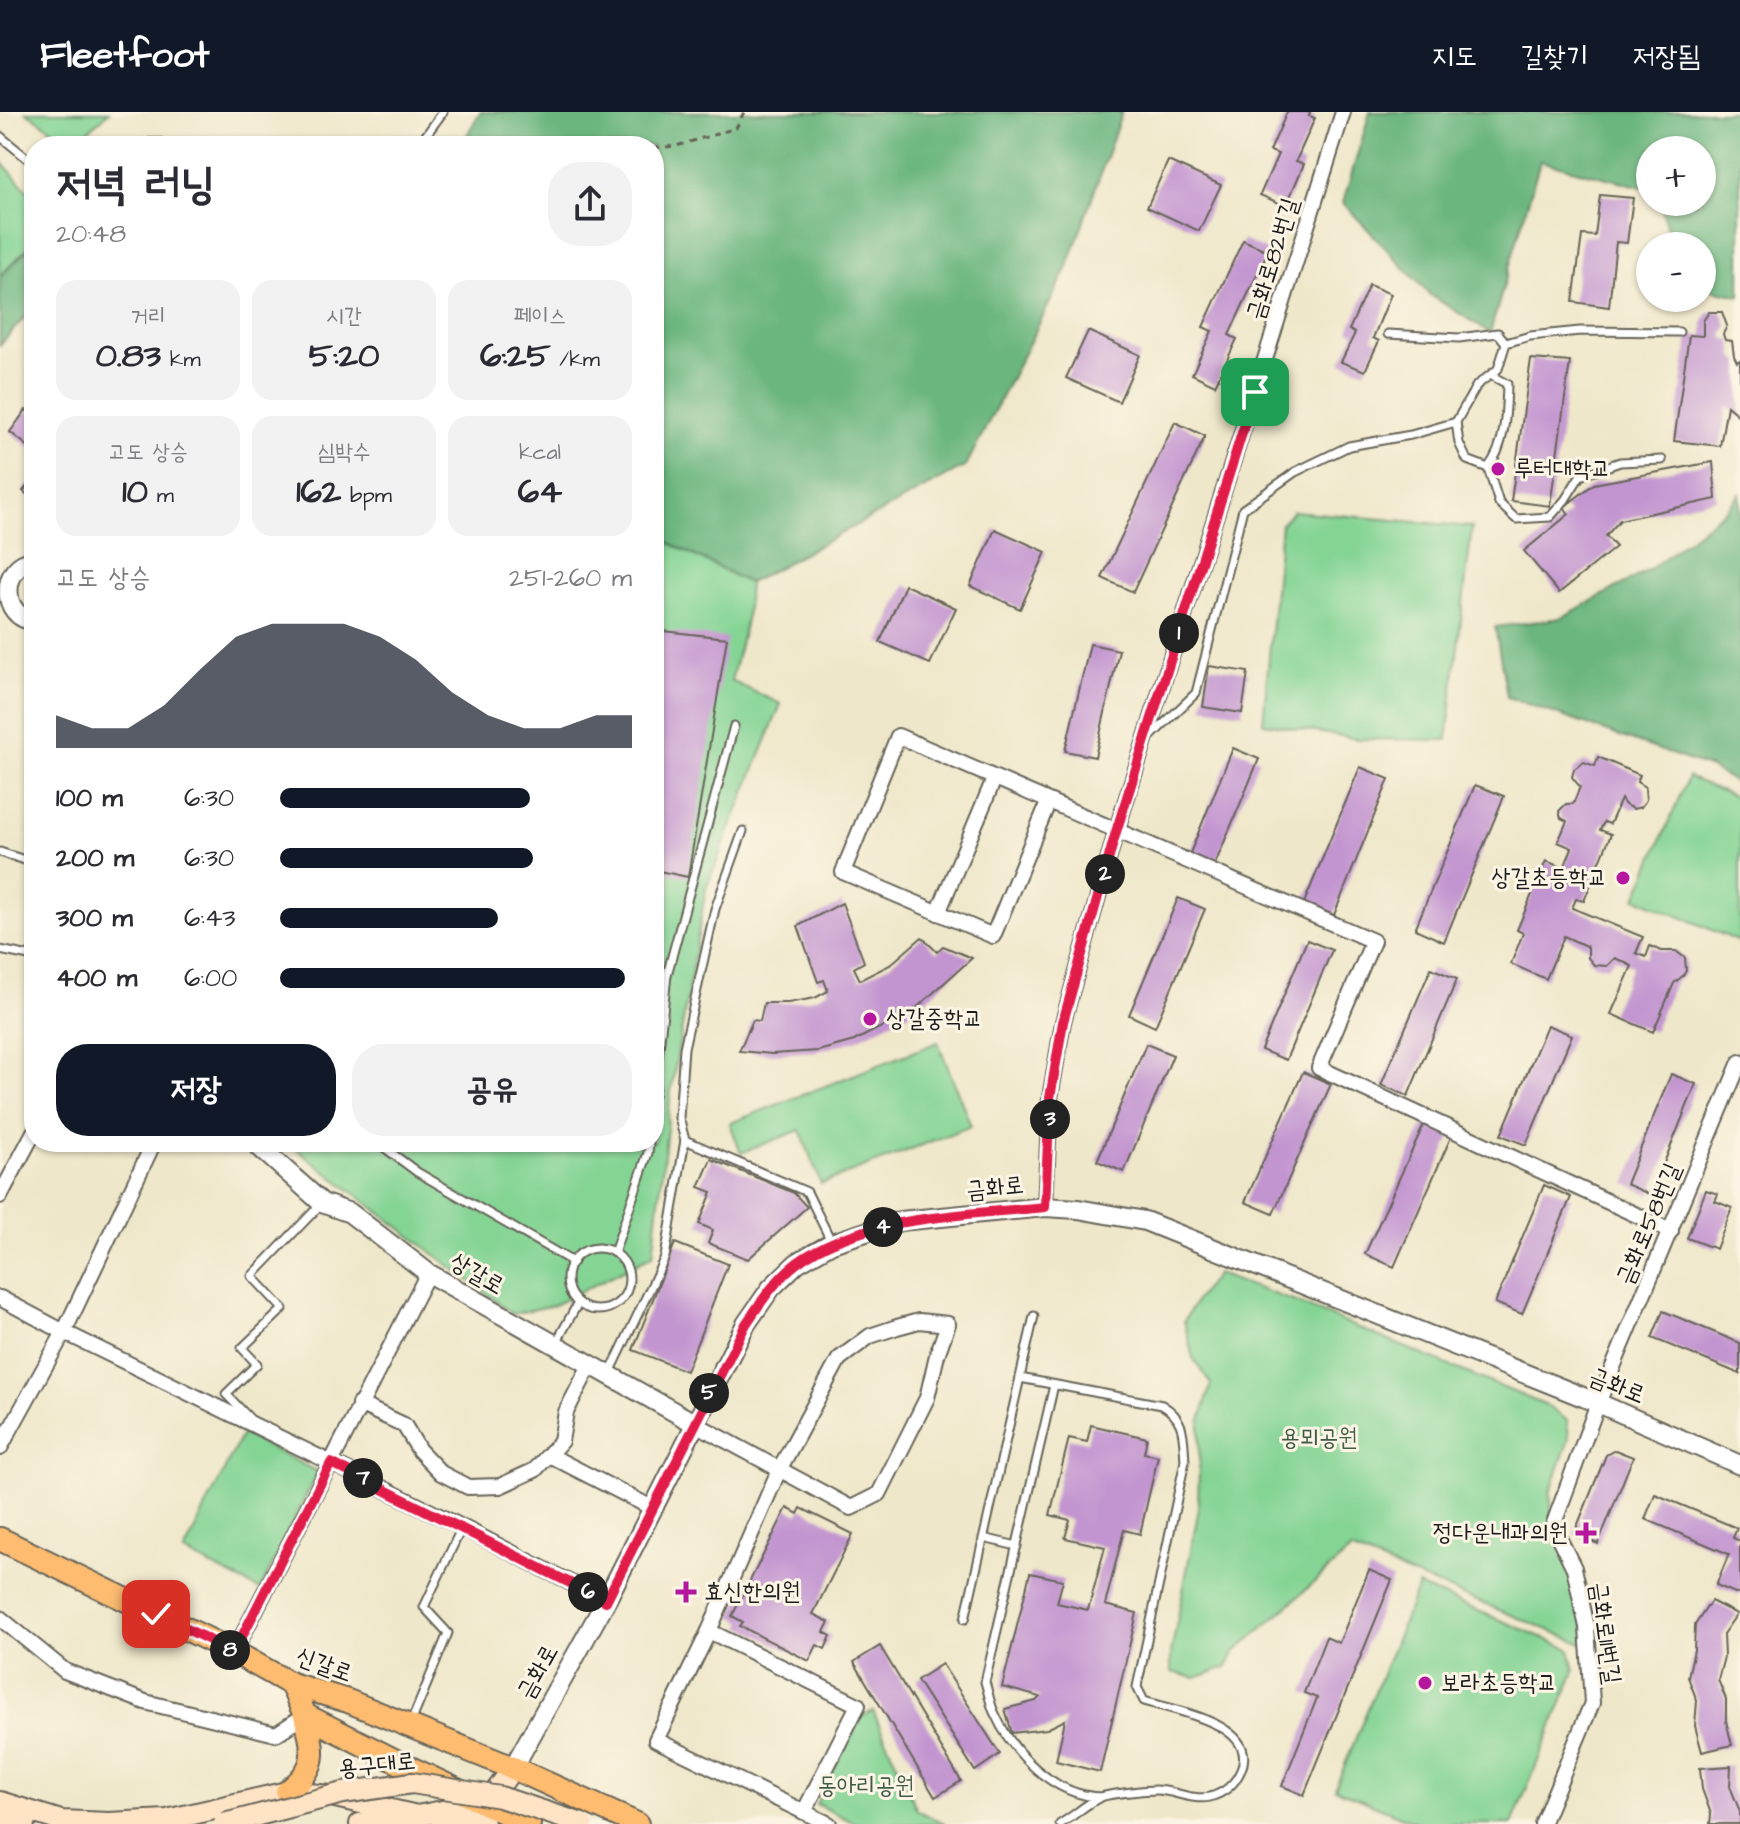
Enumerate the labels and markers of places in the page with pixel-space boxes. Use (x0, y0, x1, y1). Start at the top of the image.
pin (1221, 358, 1289, 426)
place label: 루터대학교 (1514, 452, 1611, 486)
marker: 루터대학교 (1489, 460, 1507, 478)
pin: 1 (1159, 613, 1199, 653)
pin: 2 (1085, 854, 1125, 894)
place label: 상갈초등학교 (1491, 861, 1607, 895)
marker: 상갈초등학교 (1614, 869, 1632, 887)
place label: 상갈중학교 (886, 1002, 983, 1036)
marker: 상갈중학교 (861, 1010, 879, 1028)
pin: 3 (1030, 1099, 1070, 1139)
pin: 4 (863, 1207, 903, 1247)
pin: 5 (689, 1373, 729, 1413)
pin: 7 (343, 1458, 383, 1498)
place label: 정다운내과의원 (1433, 1516, 1568, 1550)
marker: 정다운내과의원 (1575, 1522, 1597, 1544)
pin: 6 (568, 1572, 608, 1612)
place label: 효신한의원 (704, 1575, 801, 1609)
pin (122, 1580, 190, 1648)
marker: 효신한의원 (675, 1581, 697, 1603)
pin: 8 (210, 1630, 250, 1670)
place label: 보라초등학교 (1441, 1666, 1557, 1700)
marker: 보라초등학교 (1416, 1674, 1434, 1692)

